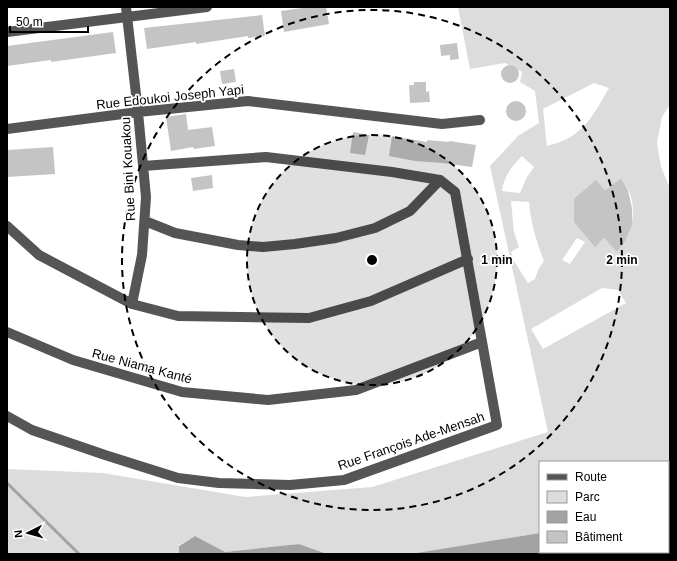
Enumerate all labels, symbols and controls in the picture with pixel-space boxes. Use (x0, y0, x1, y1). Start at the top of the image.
scale bar (10, 8, 88, 34)
text: 50 m (16, 15, 43, 29)
street label: Rue Edoukoi Joseph Yapi (95, 82, 245, 112)
street label: Rue Bini Kouakou (118, 117, 138, 221)
centre of rings (365, 253, 379, 267)
text: 1 min (481, 253, 513, 267)
text: 2 min (606, 253, 638, 267)
street label: Rue Niama Kanté (90, 345, 194, 387)
street label: Rue François Ade-Mensah (336, 409, 486, 473)
legend (539, 461, 669, 553)
text: Route (575, 470, 607, 484)
text: Parc (575, 490, 600, 504)
text: Eau (575, 510, 596, 524)
north arrow (8, 513, 48, 553)
text: N (12, 529, 24, 539)
text: Bâtiment (575, 530, 623, 544)

